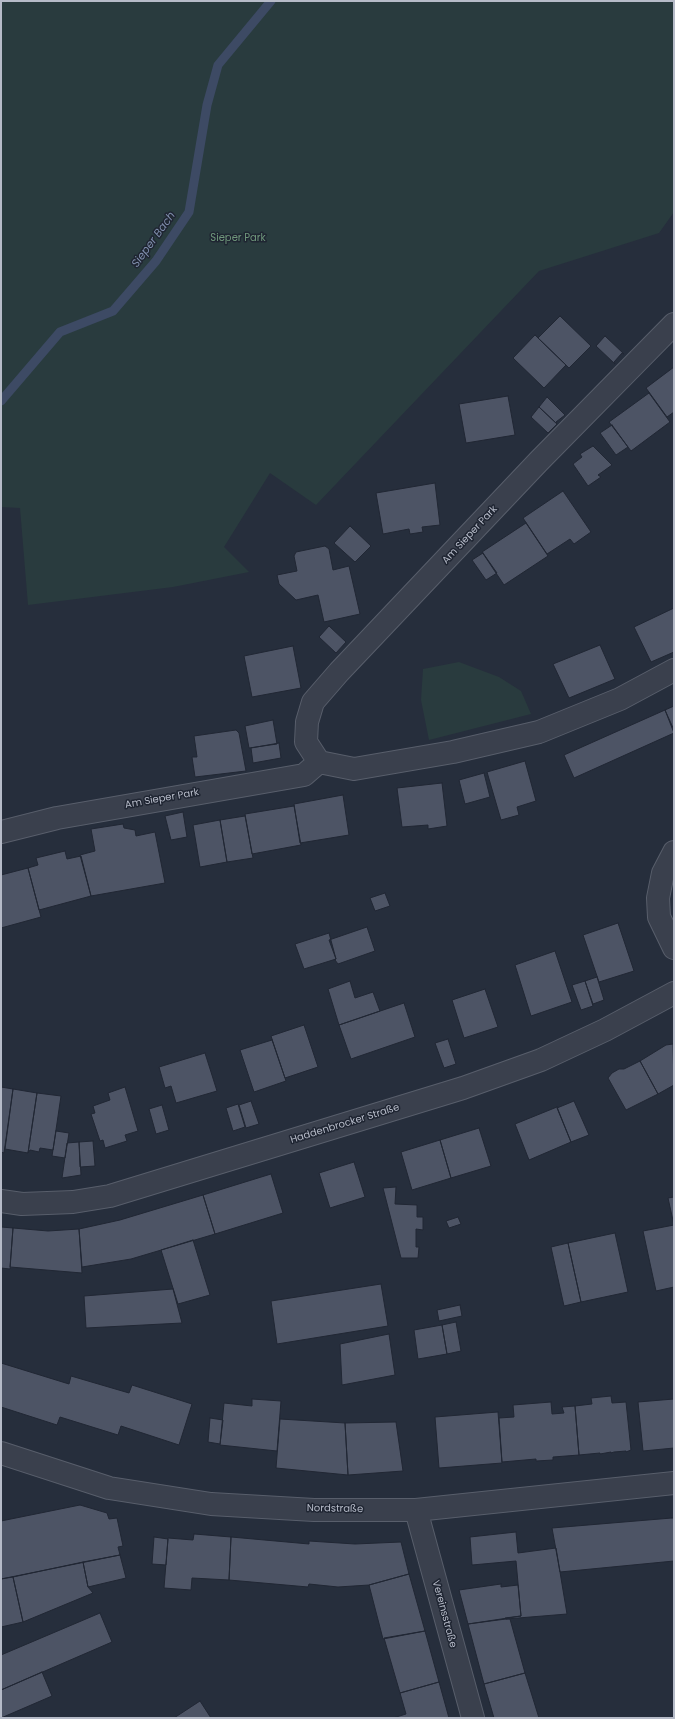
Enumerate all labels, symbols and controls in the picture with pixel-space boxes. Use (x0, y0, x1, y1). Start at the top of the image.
water label: Sieper Bach (129, 210, 179, 270)
park label: Sieper Park (210, 232, 266, 244)
street label: Am Sieper Park (440, 503, 500, 567)
street label: Am Sieper Park (124, 787, 200, 811)
street label: Haddenbrocker Straße (289, 1102, 401, 1146)
street label: Nordstraße (307, 1503, 363, 1515)
street label: Vereinsstraße (429, 1579, 459, 1649)

